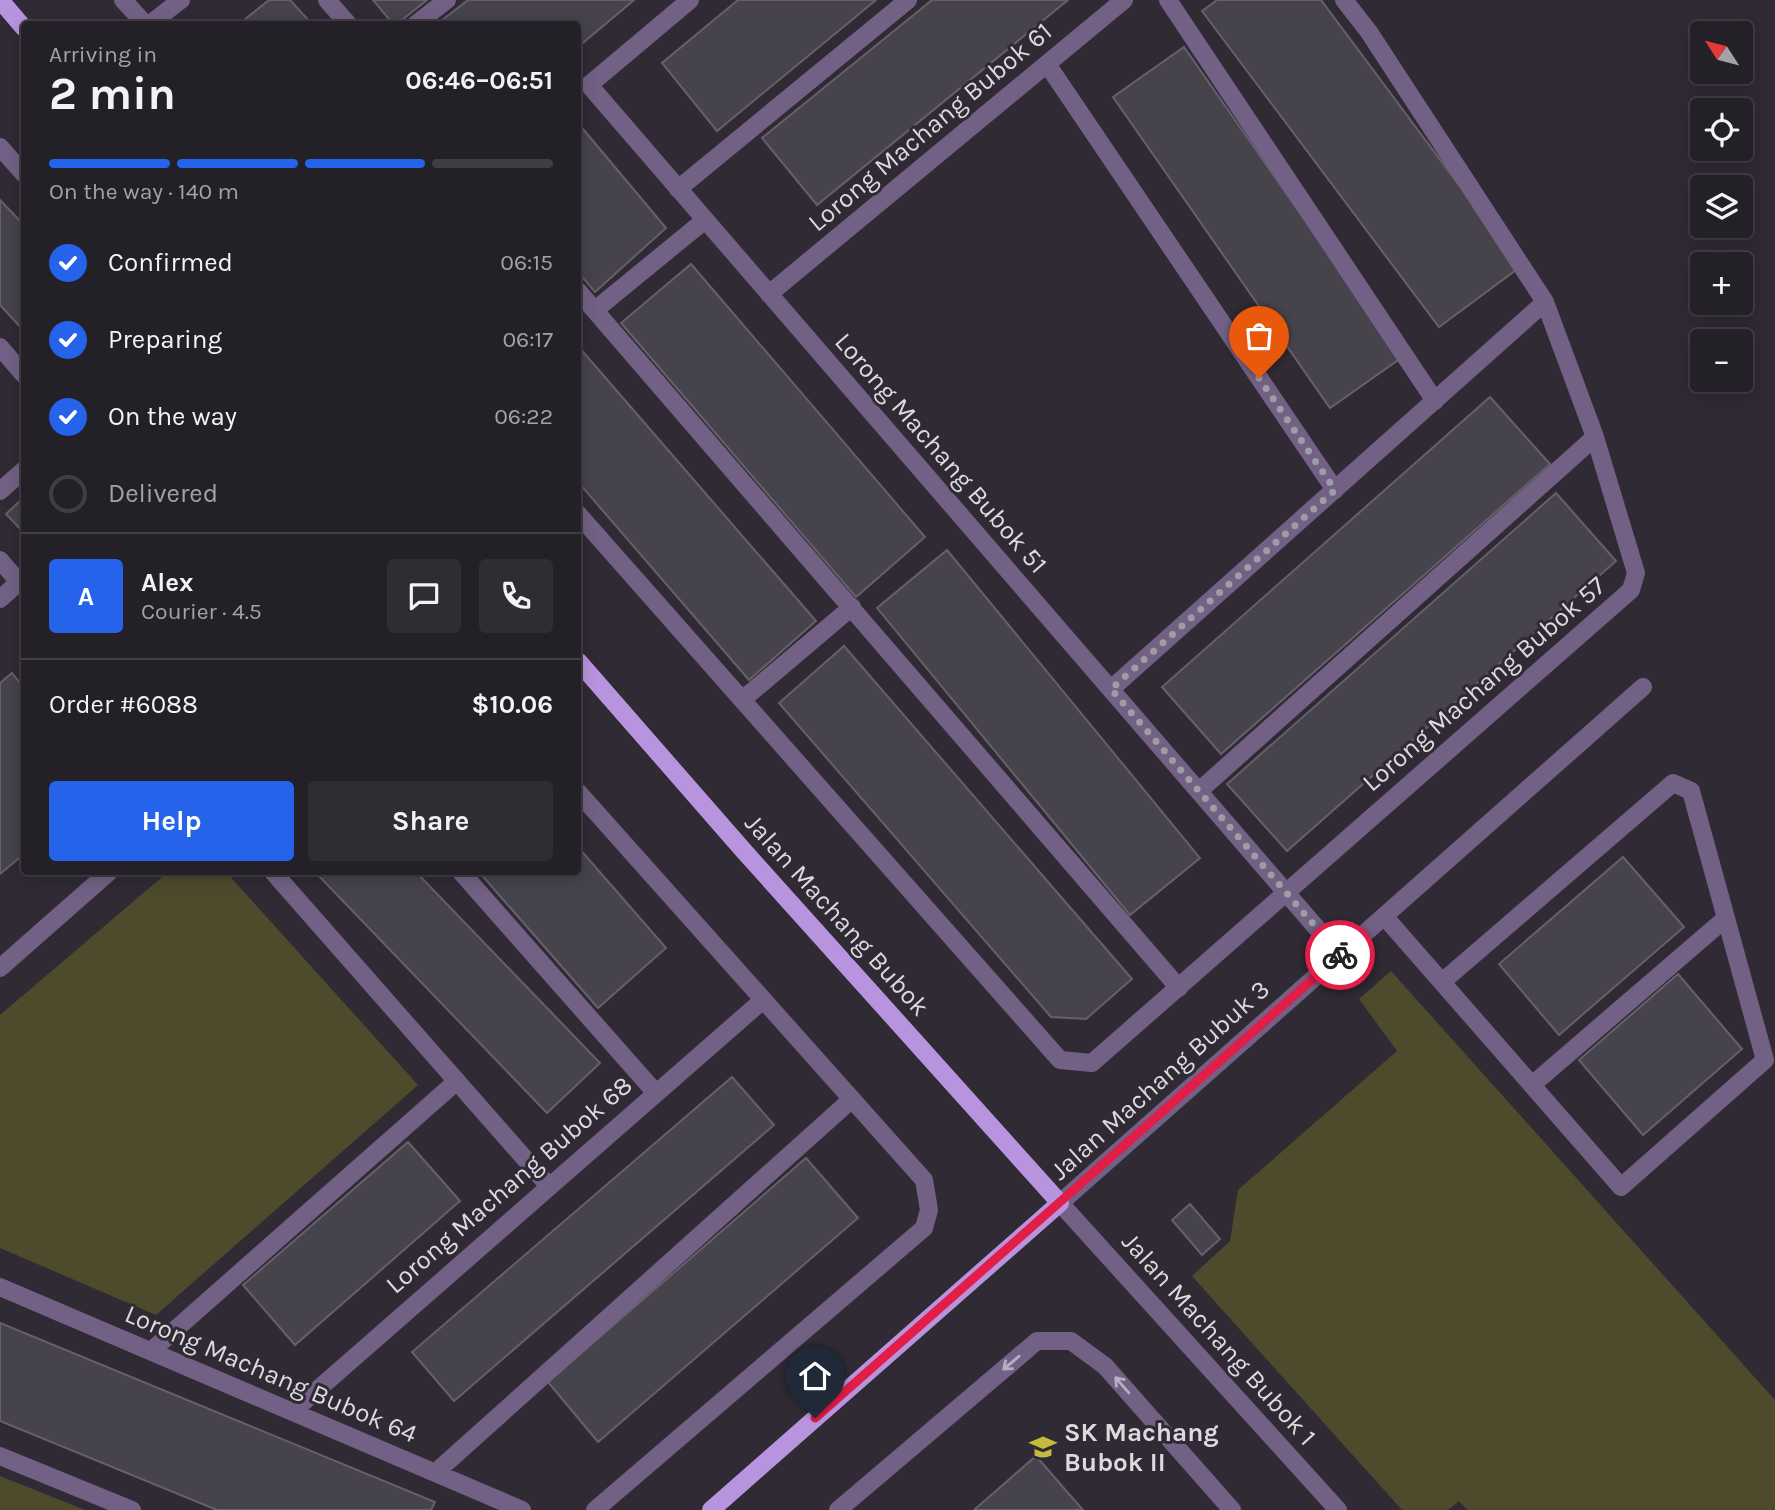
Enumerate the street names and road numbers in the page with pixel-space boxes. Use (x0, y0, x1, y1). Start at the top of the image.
street label: Lorong Machang Bubok 61 (802, 16, 1058, 238)
street label: Lorong Machang Bubok 51 (828, 326, 1054, 580)
street label: Lorong Machang Bubok 57 (1356, 570, 1612, 798)
street label: Jalan Machang Bubok (738, 808, 936, 1022)
street label: Jalan Machang Bubuk 3 (1044, 974, 1276, 1186)
street label: Lorong Machang Bubok 68 (380, 1070, 638, 1300)
street label: Jalan Machang Bubok 1 (1115, 1226, 1323, 1452)
street label: Lorong Machang Bubok 64 (120, 1298, 422, 1450)

